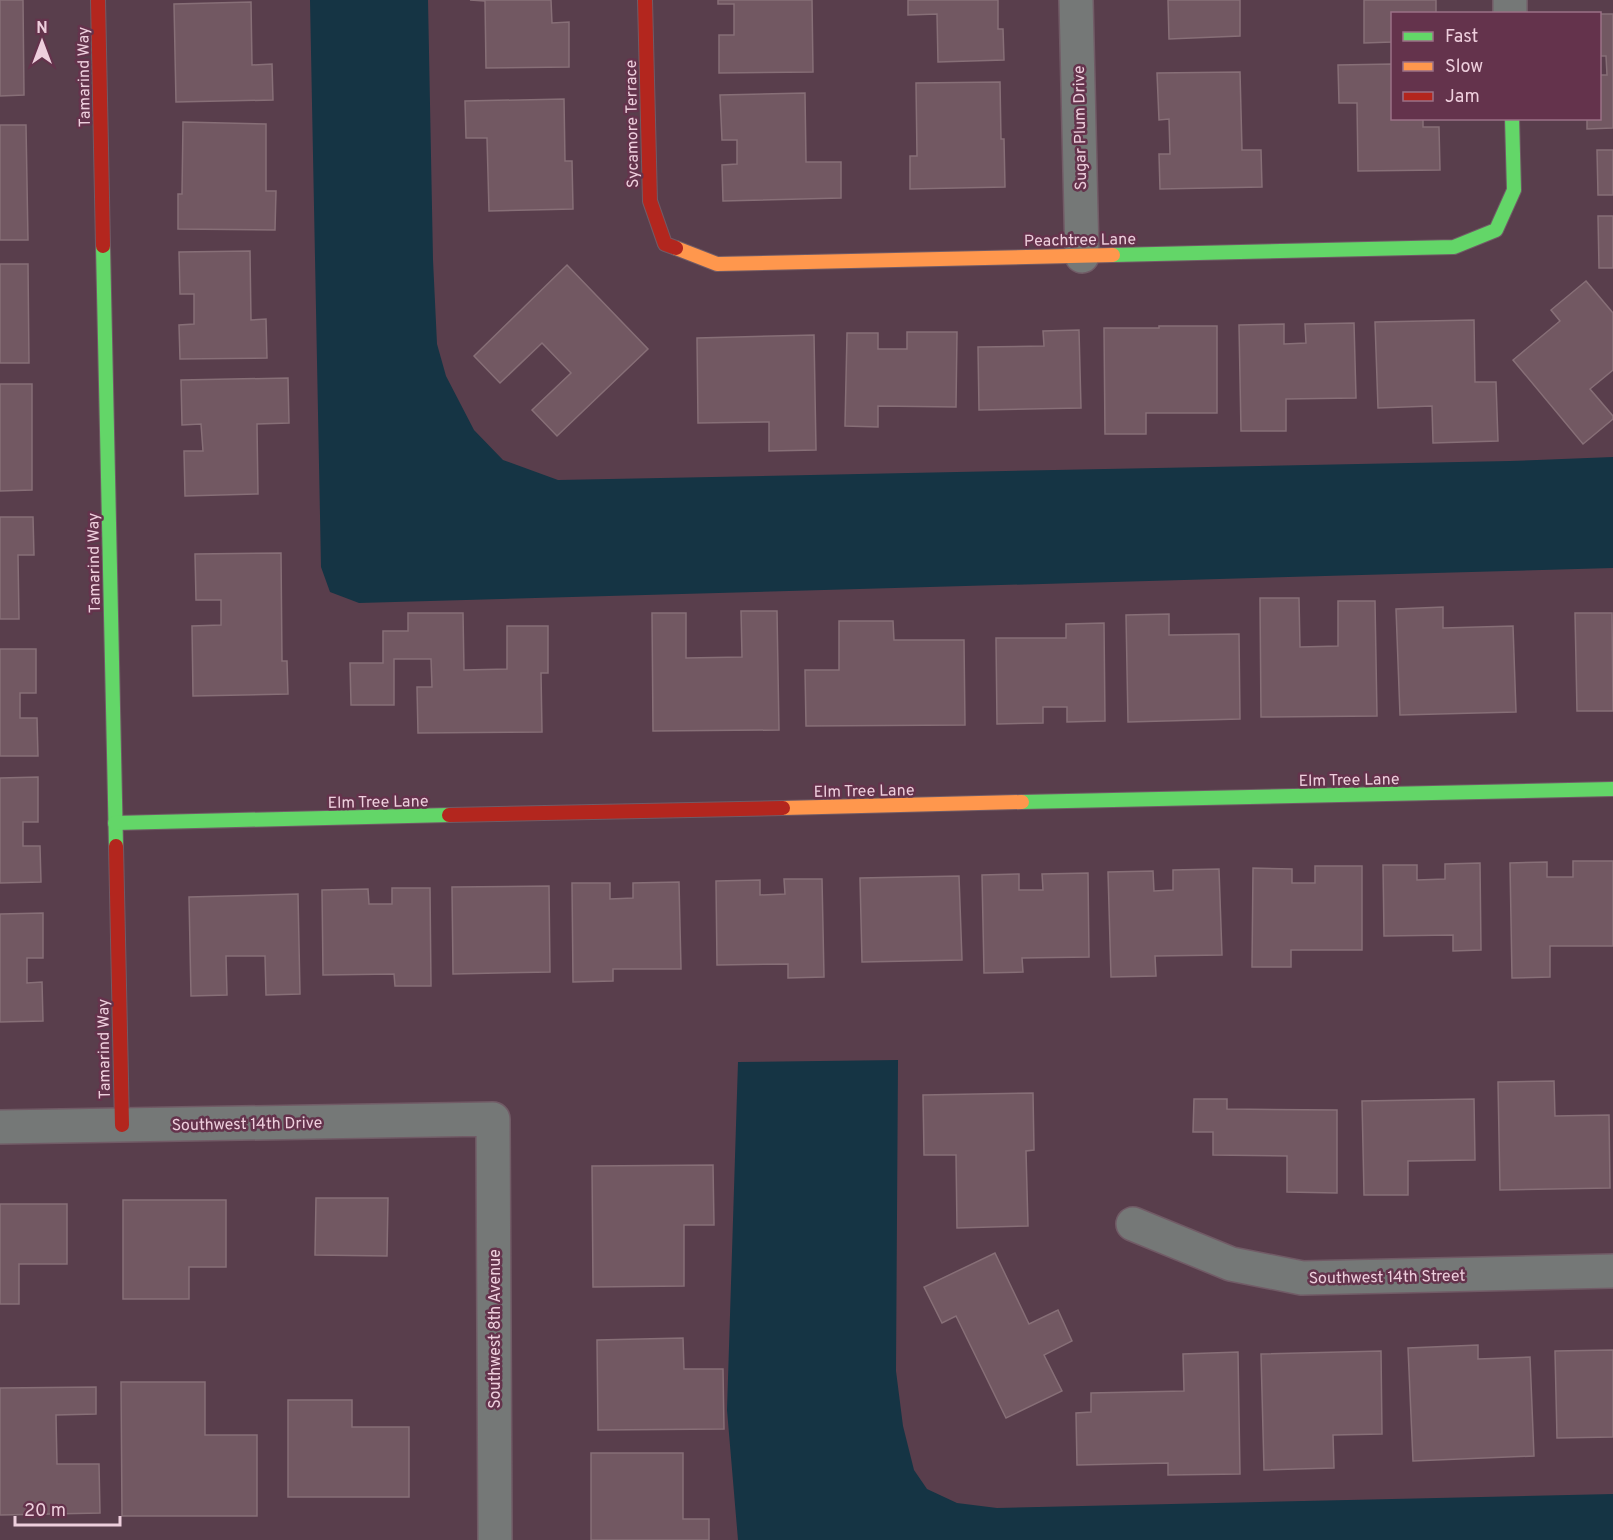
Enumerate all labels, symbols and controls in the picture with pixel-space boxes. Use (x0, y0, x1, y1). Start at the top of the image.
north arrow (12, 12, 72, 72)
legend (1391, 12, 1601, 120)
text: N (36, 19, 48, 39)
street label: Tamarind Way (74, 26, 96, 128)
text: Fast (1445, 26, 1478, 49)
text: Slow (1445, 56, 1483, 79)
street label: Sycamore Terrace (622, 60, 644, 188)
street label: Sugar Plum Drive (1070, 65, 1092, 191)
text: Jam (1445, 86, 1480, 109)
street label: Peachtree Lane (1024, 230, 1136, 252)
street label: Tamarind Way (84, 512, 106, 614)
street label: Elm Tree Lane (1298, 770, 1400, 792)
street label: Elm Tree Lane (813, 781, 915, 803)
street label: Elm Tree Lane (327, 792, 429, 814)
street label: Tamarind Way (94, 998, 116, 1100)
street label: Southwest 14th Drive (172, 1114, 323, 1136)
street label: Southwest 8th Avenue (486, 1249, 506, 1409)
street label: Southwest 14th Street (1308, 1267, 1466, 1289)
scale bar (15, 1489, 120, 1527)
text: 20 m (24, 1500, 66, 1523)

